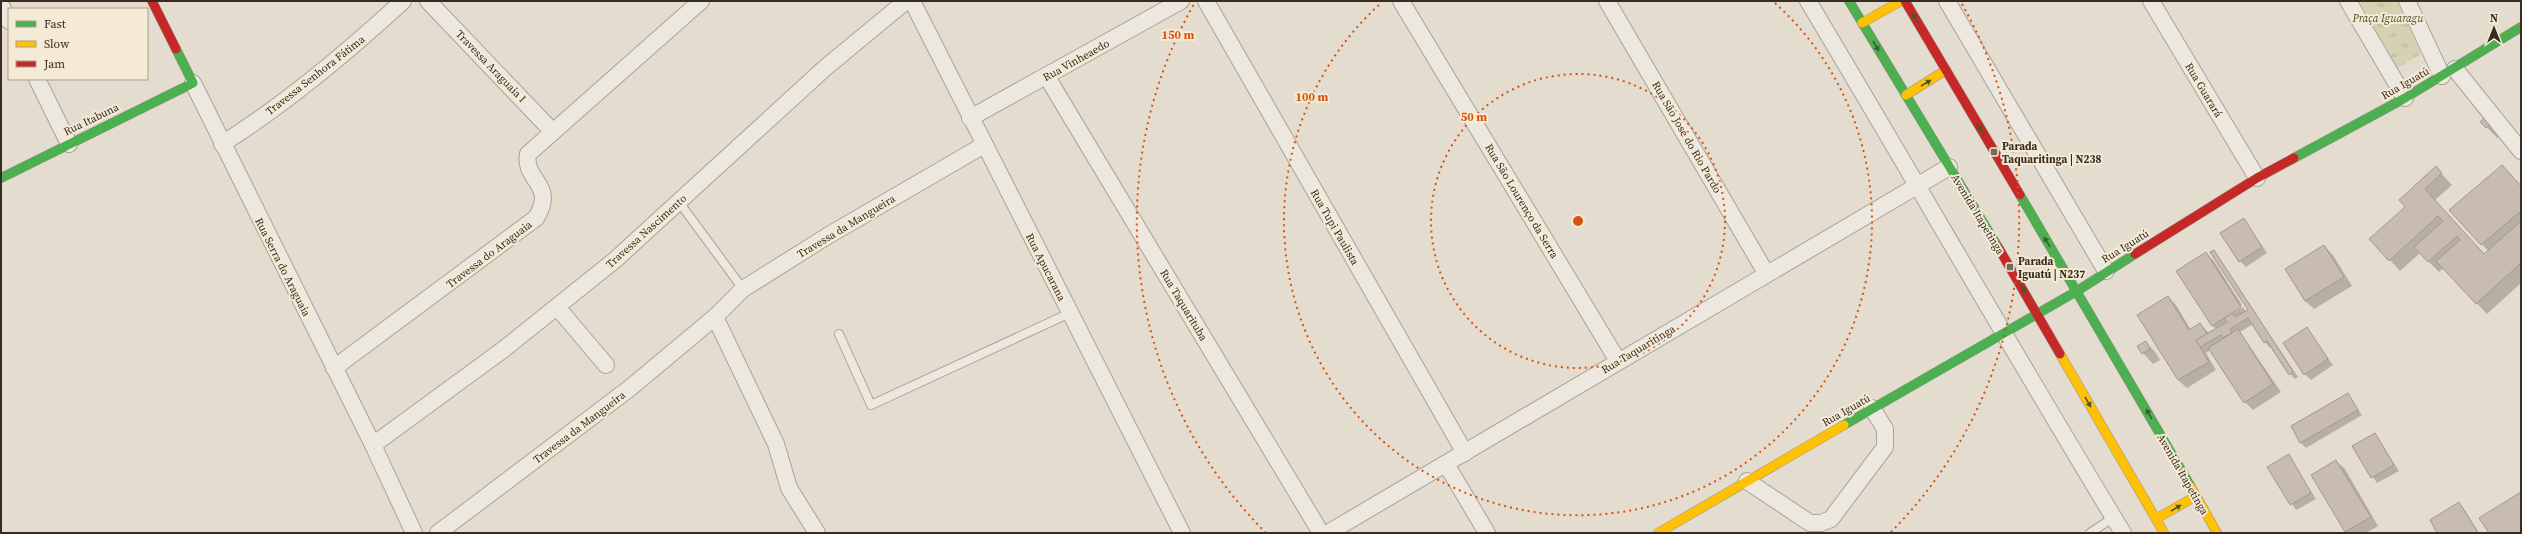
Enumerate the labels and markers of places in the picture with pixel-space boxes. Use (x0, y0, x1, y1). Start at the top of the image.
place label: Parada Taquaritinga | N238 (2002, 139, 2101, 167)
marker: Parada Taquaritinga | N238 (1989, 147, 1999, 157)
centre of rings (1571, 214, 1585, 228)
place label: Parada Iguatú | N237 (2018, 254, 2085, 282)
marker: Parada Iguatú | N237 (2005, 262, 2015, 272)

